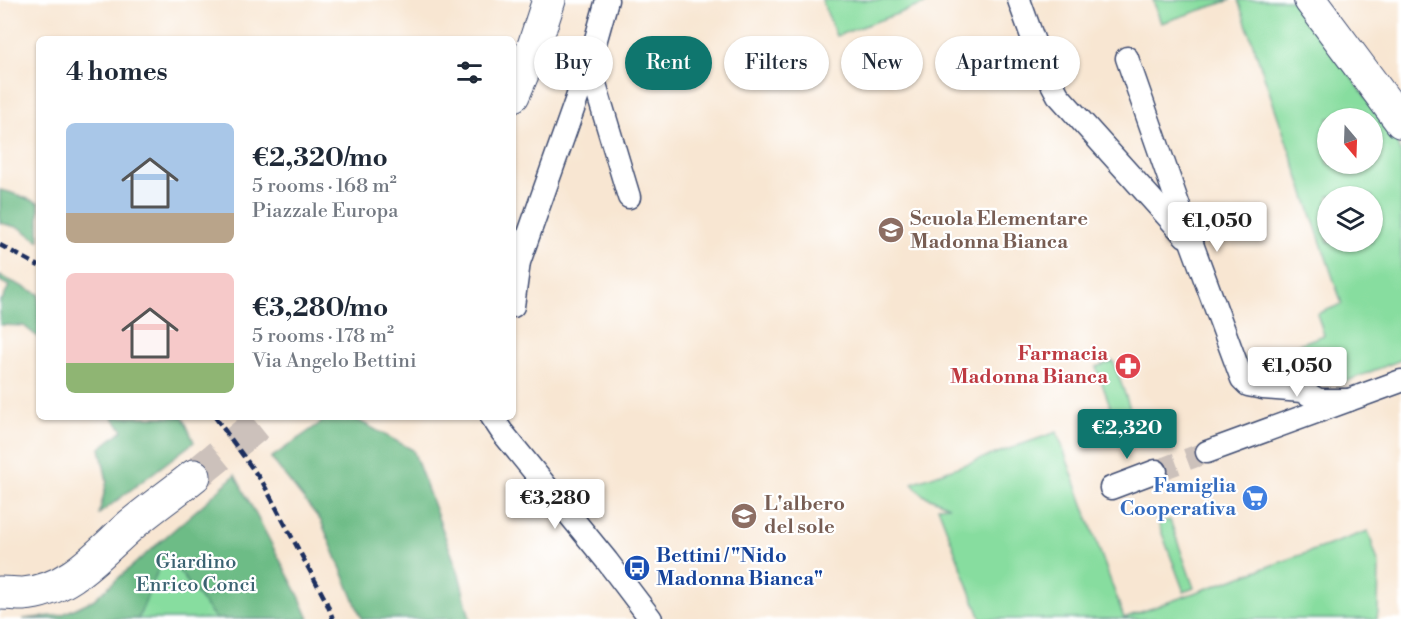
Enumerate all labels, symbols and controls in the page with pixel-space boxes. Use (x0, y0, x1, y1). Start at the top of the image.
chip: Buy (534, 36, 613, 90)
chip: Rent (625, 36, 712, 90)
chip: Filters (724, 36, 829, 90)
chip: New (841, 36, 923, 90)
chip: Apartment (935, 36, 1080, 90)
text: 4 homes (66, 56, 168, 88)
icon: filters (453, 56, 486, 89)
north arrow (1317, 108, 1383, 174)
map controls (1317, 108, 1383, 252)
text: €2,320/mo (252, 142, 388, 174)
icon: home (114, 147, 186, 219)
text: 5 rooms · 168 m² (252, 174, 397, 199)
button: layers (1317, 186, 1383, 252)
text: Piazzale Europa (252, 199, 398, 224)
pin: €1,050 (1168, 202, 1266, 253)
place label: Scuola Elementare Madonna Bianca (910, 207, 1088, 255)
text: €1,050 (1182, 209, 1252, 234)
school or university icon: Scuola Elementare Madonna Bianca (876, 215, 906, 245)
text: €3,280/mo (252, 292, 388, 324)
icon: home (114, 297, 186, 369)
text: 5 rooms · 178 m² (252, 324, 394, 349)
place label: Farmacia Madonna Bianca (950, 342, 1108, 390)
pin: €1,050 (1248, 347, 1346, 398)
text: Via Angelo Bettini (252, 349, 417, 374)
pharmacy icon: Farmacia Madonna Bianca (1113, 351, 1143, 381)
text: €1,050 (1262, 354, 1332, 379)
pin: €2,320 (1078, 409, 1176, 460)
text: €2,320 (1092, 416, 1162, 441)
place label: Famiglia Cooperativa (1120, 474, 1236, 522)
pin: €3,280 (506, 479, 604, 530)
supermarket icon: Famiglia Cooperativa (1240, 483, 1270, 513)
text: €3,280 (520, 486, 591, 511)
place label: L'albero del sole (764, 492, 845, 540)
school or university icon: L'albero del sole (729, 501, 759, 531)
place label: Bettini / "Nido Madonna Bianca" (656, 544, 823, 592)
park label: Giardino Enrico Conci (136, 550, 257, 598)
bus stop icon: Bettini / "Nido Madonna Bianca" (622, 553, 652, 583)

